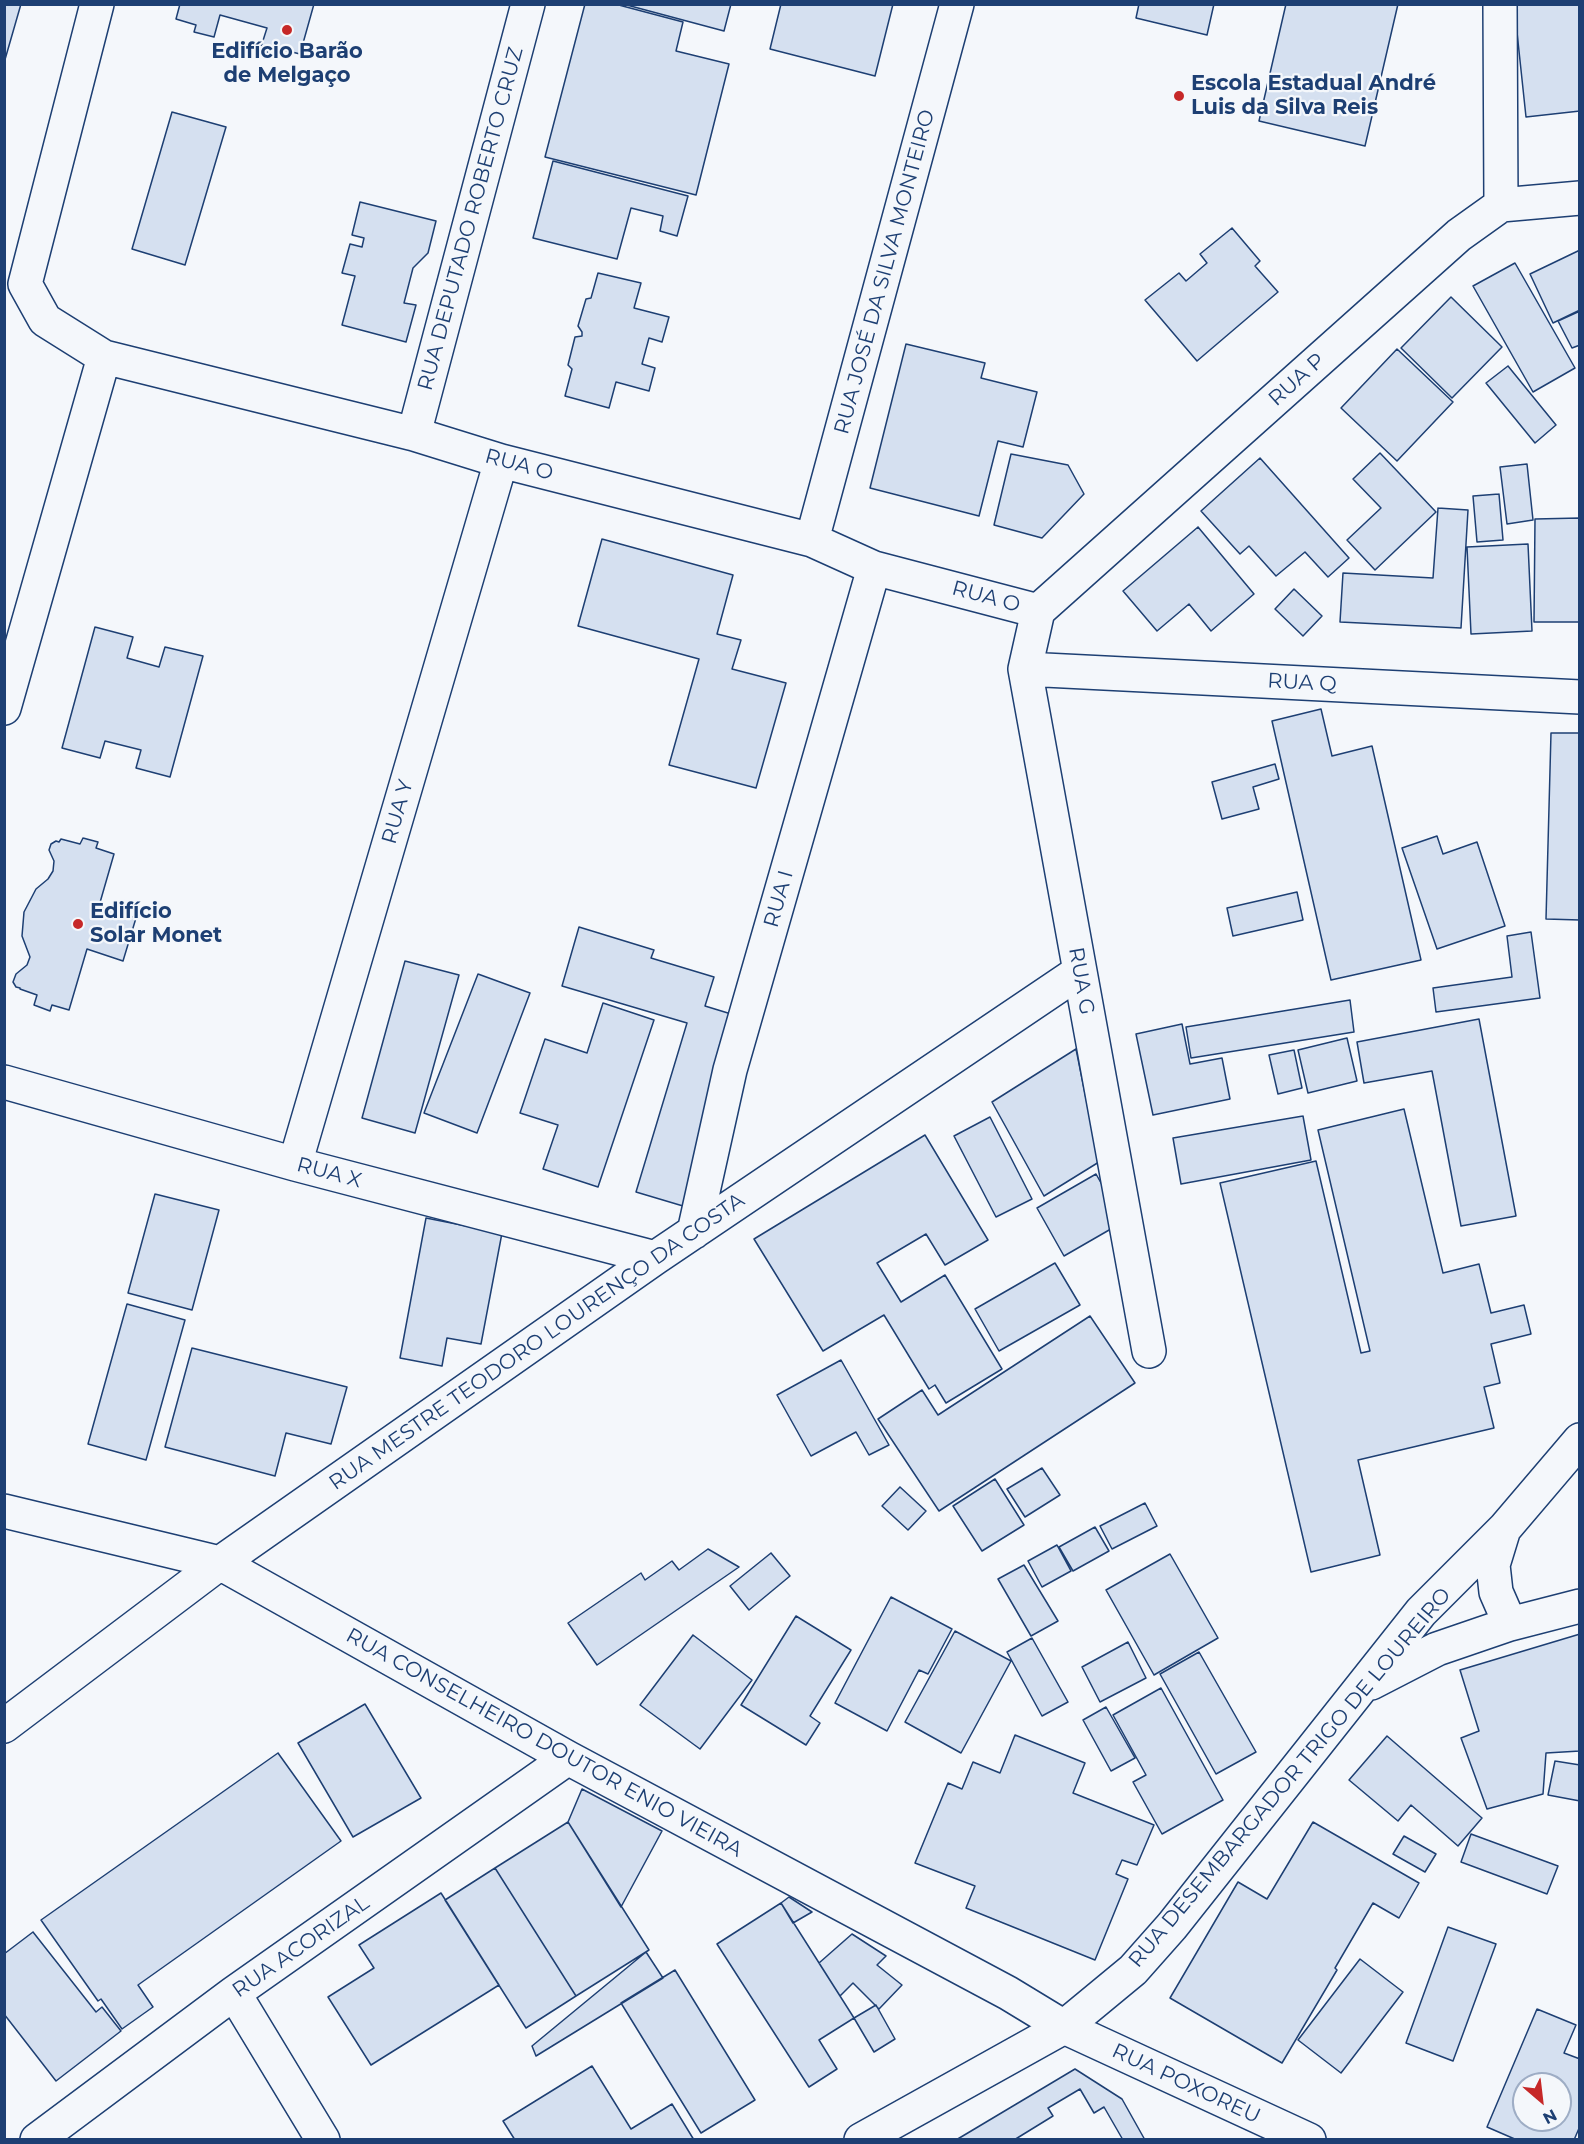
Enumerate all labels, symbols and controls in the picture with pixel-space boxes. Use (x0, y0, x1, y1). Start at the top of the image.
marker: Edifício Barão de Melgaço (280, 23, 294, 37)
place label: Edifício Barão de Melgaço (211, 39, 363, 89)
street label: RUA DEPUTADO ROBERTO CRUZ (413, 44, 529, 394)
place label: Escola Estadual André Luis da Silva Reis (1191, 71, 1436, 121)
marker: Escola Estadual André Luis da Silva Reis (1172, 89, 1186, 103)
street label: RUA JOSÉ DA SILVA MONTEIRO (829, 107, 941, 437)
street label: RUA P (1264, 348, 1330, 412)
street label: RUA O (482, 444, 556, 486)
street label: RUA O (949, 576, 1023, 618)
street label: RUA Q (1267, 669, 1337, 697)
street label: RUA Y (377, 777, 419, 847)
street label: RUA I (759, 867, 799, 931)
place label: Edifício Solar Monet (90, 899, 222, 949)
marker: Edifício Solar Monet (71, 917, 85, 931)
street label: RUA G (1063, 945, 1099, 1017)
street label: RUA X (294, 1152, 364, 1194)
street label: RUA MESTRE TEODORO LOURENÇO DA COSTA (325, 1188, 749, 1496)
street label: RUA DESEMBARGADOR TRIGO DE LOUREIRO (1124, 1583, 1456, 1973)
street label: RUA CONSELHEIRO DOUTOR ENIO VIEIRA (341, 1623, 747, 1863)
street label: RUA ACORIZAL (228, 1890, 374, 2004)
street label: RUA POXOREU (1108, 2039, 1264, 2129)
north arrow (1512, 2072, 1572, 2132)
text: N (1540, 2105, 1560, 2128)

